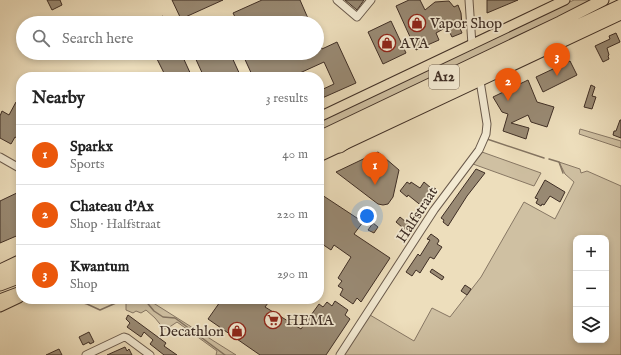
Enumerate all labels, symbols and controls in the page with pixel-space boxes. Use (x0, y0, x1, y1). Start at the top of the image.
shop icon: Vapor Shop (407, 13, 427, 33)
place label: Vapor Shop (429, 14, 502, 33)
search box (16, 16, 324, 60)
icon: search (30, 27, 52, 49)
text: Search here (62, 29, 133, 48)
shop icon: AVA (377, 33, 397, 53)
place label: AVA (399, 34, 430, 53)
pin: 3 (544, 43, 570, 76)
road number: A12 (429, 65, 459, 89)
pin: 2 (495, 68, 521, 101)
text: Nearby (32, 88, 85, 109)
text: 3 results (266, 90, 308, 107)
text: Sparkx (70, 137, 113, 156)
text: 1 (43, 146, 47, 163)
text: 40 m (282, 146, 308, 163)
pin: 1 (362, 152, 388, 185)
text: Sports (70, 156, 105, 173)
street label: Halfstraat (392, 183, 442, 247)
text: Chateau d'Ax (70, 197, 154, 216)
text: 2 (42, 206, 48, 223)
text: 220 m (277, 206, 308, 223)
your location (357, 206, 377, 226)
text: Shop · Halfstraat (70, 216, 161, 233)
map controls (573, 235, 609, 343)
button: + (573, 235, 609, 271)
text: Kwantum (70, 257, 129, 276)
text: 3 (43, 266, 47, 283)
text: 290 m (277, 266, 308, 283)
button: − (573, 271, 609, 307)
text: Shop (70, 276, 98, 293)
button: layers (573, 307, 609, 343)
supermarket icon: HEMA (263, 310, 283, 330)
place label: HEMA (286, 311, 334, 330)
shop icon: Decathlon (227, 321, 247, 341)
place label: Decathlon (159, 322, 224, 341)

